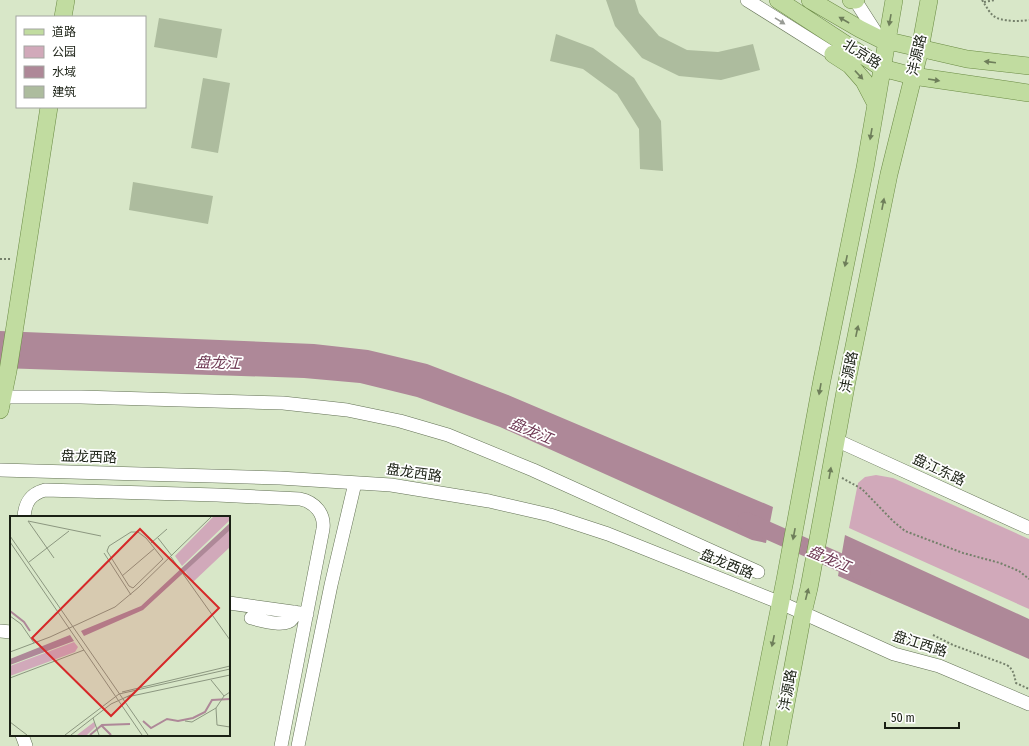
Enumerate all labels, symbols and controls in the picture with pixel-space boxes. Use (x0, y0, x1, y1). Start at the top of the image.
one-way arrow (887, 14, 893, 26)
legend (16, 16, 146, 108)
one-way arrow (774, 17, 786, 24)
one-way arrow (838, 17, 850, 24)
text: 道路 (52, 25, 76, 39)
street label: 沣源路 (904, 33, 930, 77)
street label: 北京路 (840, 36, 884, 72)
text: 公园 (52, 45, 76, 59)
one-way arrow (984, 58, 996, 65)
text: 水域 (52, 65, 76, 79)
one-way arrow (854, 70, 863, 80)
one-way arrow (927, 77, 940, 83)
text: 建筑 (52, 85, 76, 99)
one-way arrow (868, 128, 874, 140)
one-way arrow (881, 198, 887, 210)
one-way arrow (843, 255, 849, 268)
one-way arrow (855, 325, 861, 337)
street label: 沣源路 (837, 350, 861, 394)
water label: 盘龙江 (195, 353, 243, 373)
one-way arrow (817, 383, 823, 395)
water label: 盘龙江 (507, 414, 557, 449)
street label: 盘龙西路 (61, 448, 117, 466)
street label: 盘江东路 (910, 450, 968, 490)
street label: 盘龙西路 (385, 461, 443, 485)
one-way arrow (828, 467, 834, 479)
inset map (10, 516, 230, 736)
one-way arrow (791, 528, 797, 540)
water label: 盘龙江 (805, 542, 855, 577)
street label: 盘龙西路 (698, 546, 756, 582)
one-way arrow (805, 588, 811, 600)
street label: 盘江西路 (891, 627, 949, 661)
one-way arrow (769, 635, 775, 647)
street label: 沣源路 (776, 668, 800, 712)
scale bar (885, 704, 959, 730)
text: 50 m (891, 711, 915, 725)

